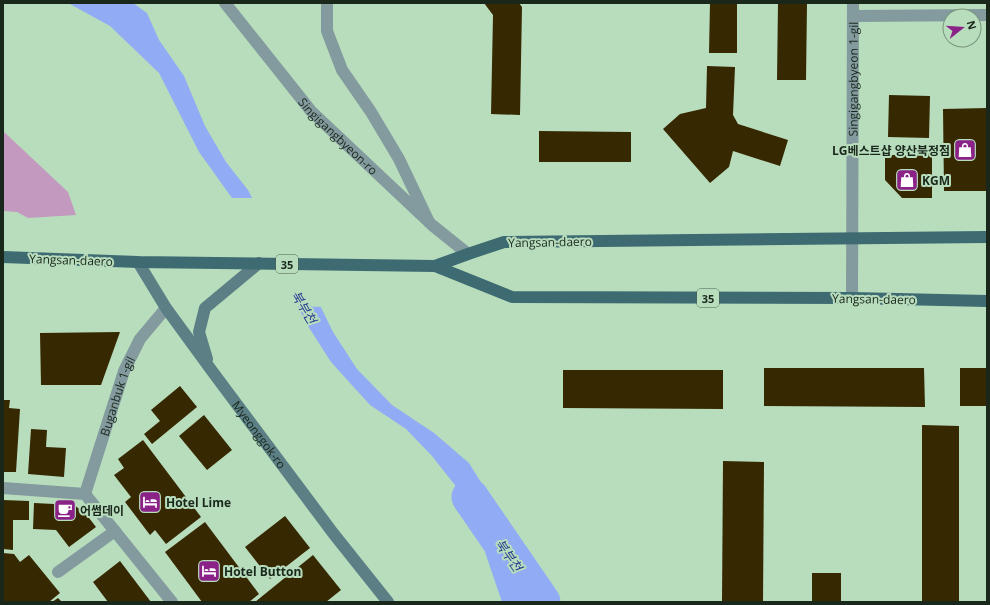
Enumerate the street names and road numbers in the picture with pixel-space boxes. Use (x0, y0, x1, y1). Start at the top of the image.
street label: Singigangbyeon 1-gil (844, 22, 861, 136)
street label: Singigangbyeon-ro (295, 94, 382, 178)
street label: Yangsan-daero (508, 233, 592, 251)
street label: Yangsan-daero (29, 250, 113, 270)
road number: 35 (276, 255, 298, 273)
road number: 35 (697, 289, 719, 307)
street label: Yangsan-daero (832, 290, 916, 308)
street label: Buganbuk 1-gil (95, 353, 139, 438)
street label: Myeonggok-ro (228, 397, 290, 472)

